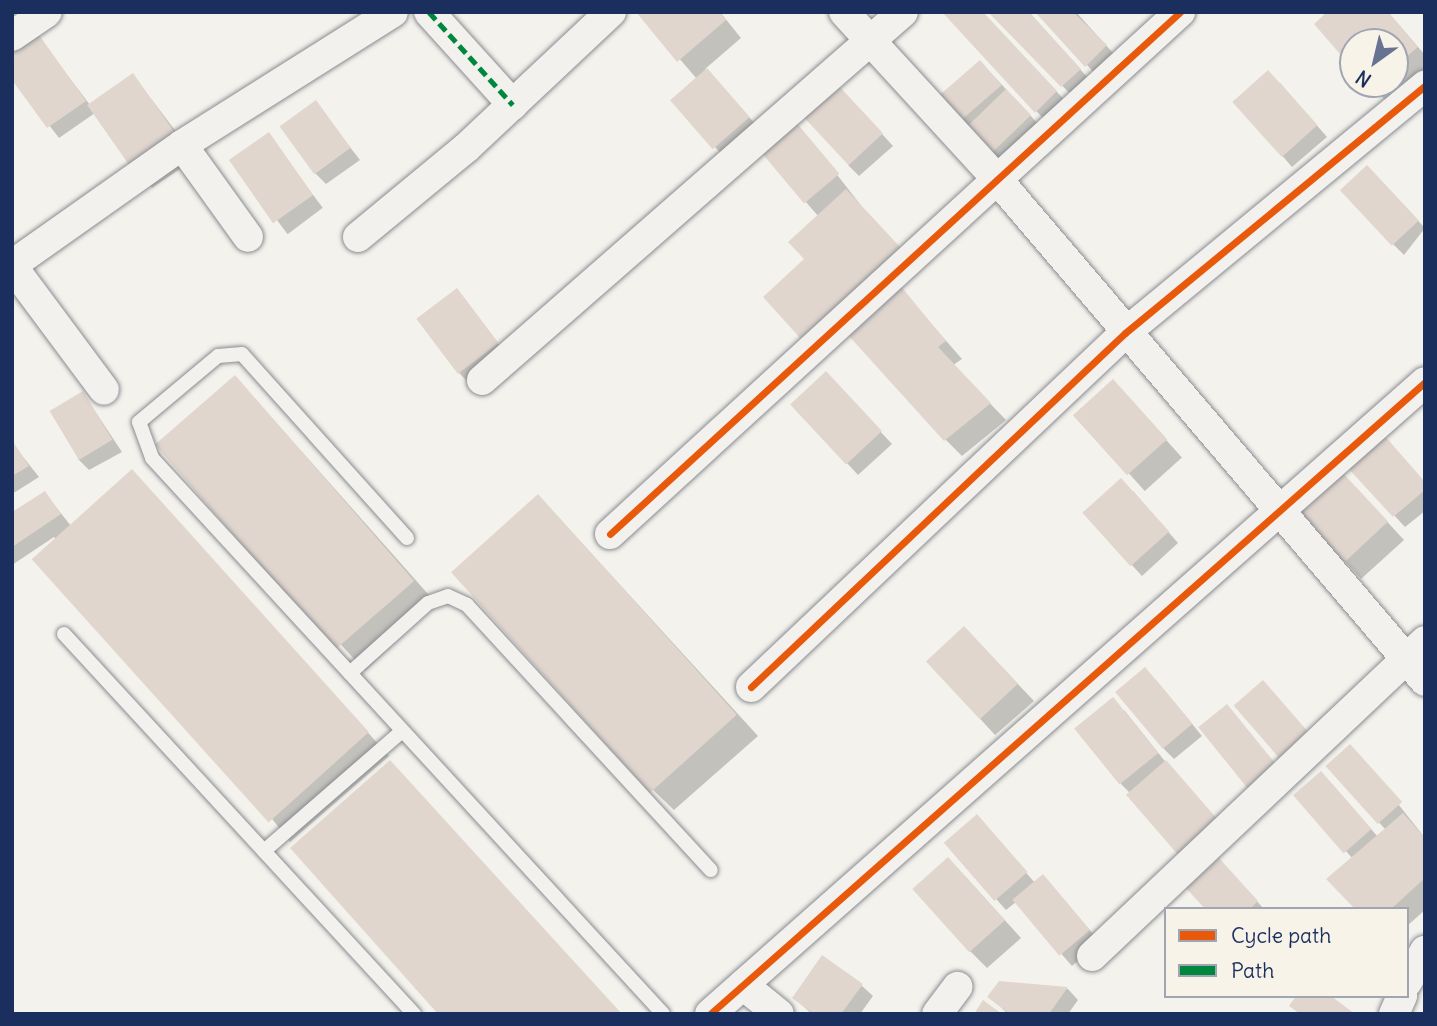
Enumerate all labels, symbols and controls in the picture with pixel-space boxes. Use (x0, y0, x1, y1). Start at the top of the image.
north arrow (1339, 28, 1409, 98)
text: N (1351, 65, 1376, 92)
legend (1164, 907, 1409, 998)
text: Cycle path (1231, 922, 1331, 949)
text: Path (1231, 957, 1274, 984)

